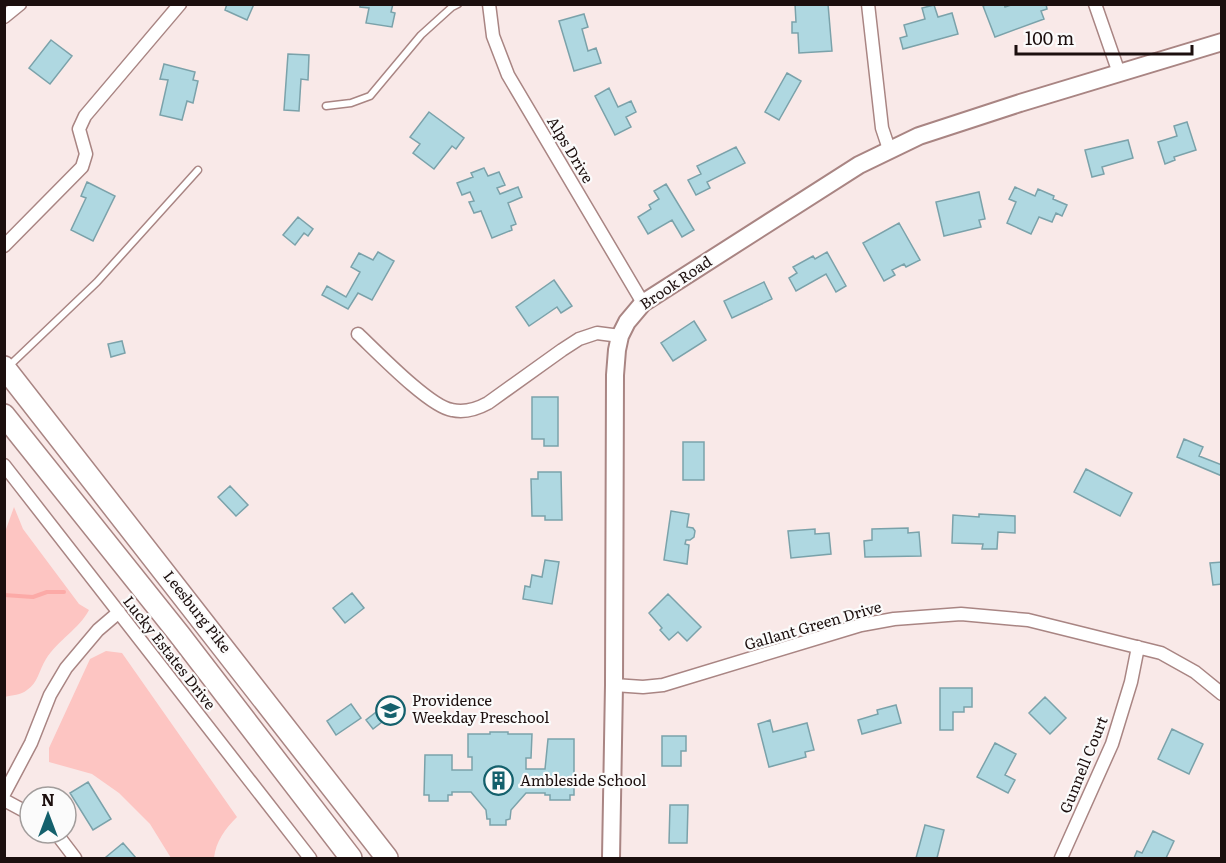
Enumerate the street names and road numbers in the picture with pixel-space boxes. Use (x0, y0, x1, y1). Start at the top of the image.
street label: Alps Drive (542, 112, 600, 187)
street label: Brook Road (634, 249, 716, 314)
street label: Leesburg Pike (159, 565, 238, 657)
street label: Lucky Estates Drive (118, 590, 222, 714)
street label: Gallant Green Drive (741, 594, 884, 655)
street label: Gunnell Court (1053, 712, 1113, 816)

